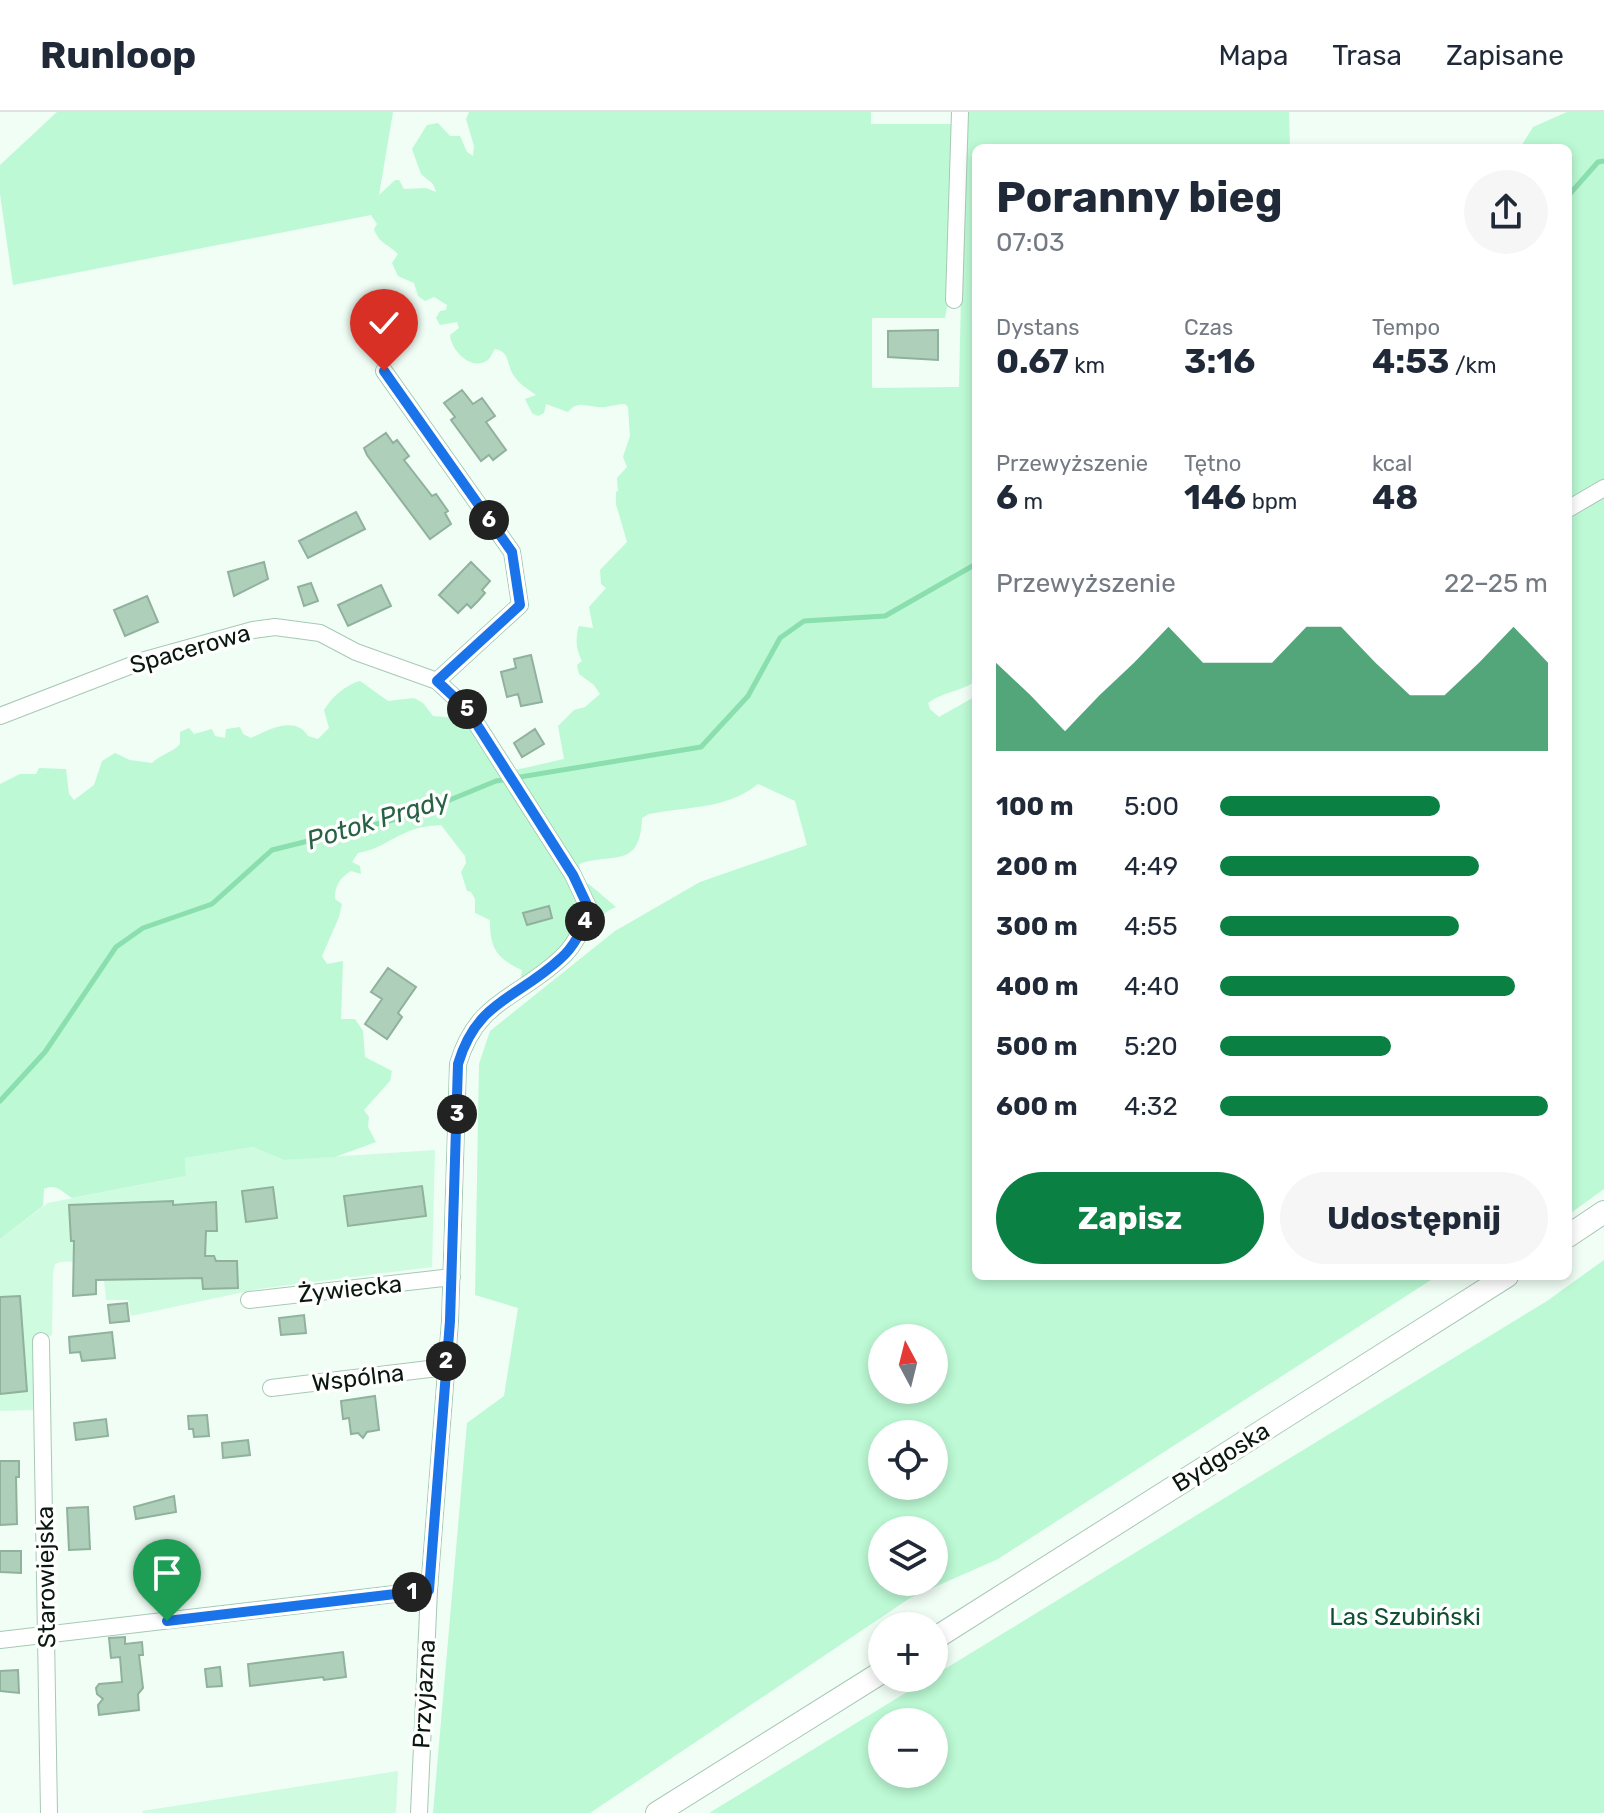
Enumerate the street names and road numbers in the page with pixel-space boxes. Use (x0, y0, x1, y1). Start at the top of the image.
street label: Spacerowa (127, 619, 253, 679)
street label: Żywiecka (297, 1270, 403, 1308)
street label: Wspólna (310, 1358, 406, 1398)
street label: Bydgoska (1167, 1416, 1275, 1498)
street label: Starowiejska (31, 1506, 61, 1648)
street label: Przyjazna (407, 1639, 441, 1749)

